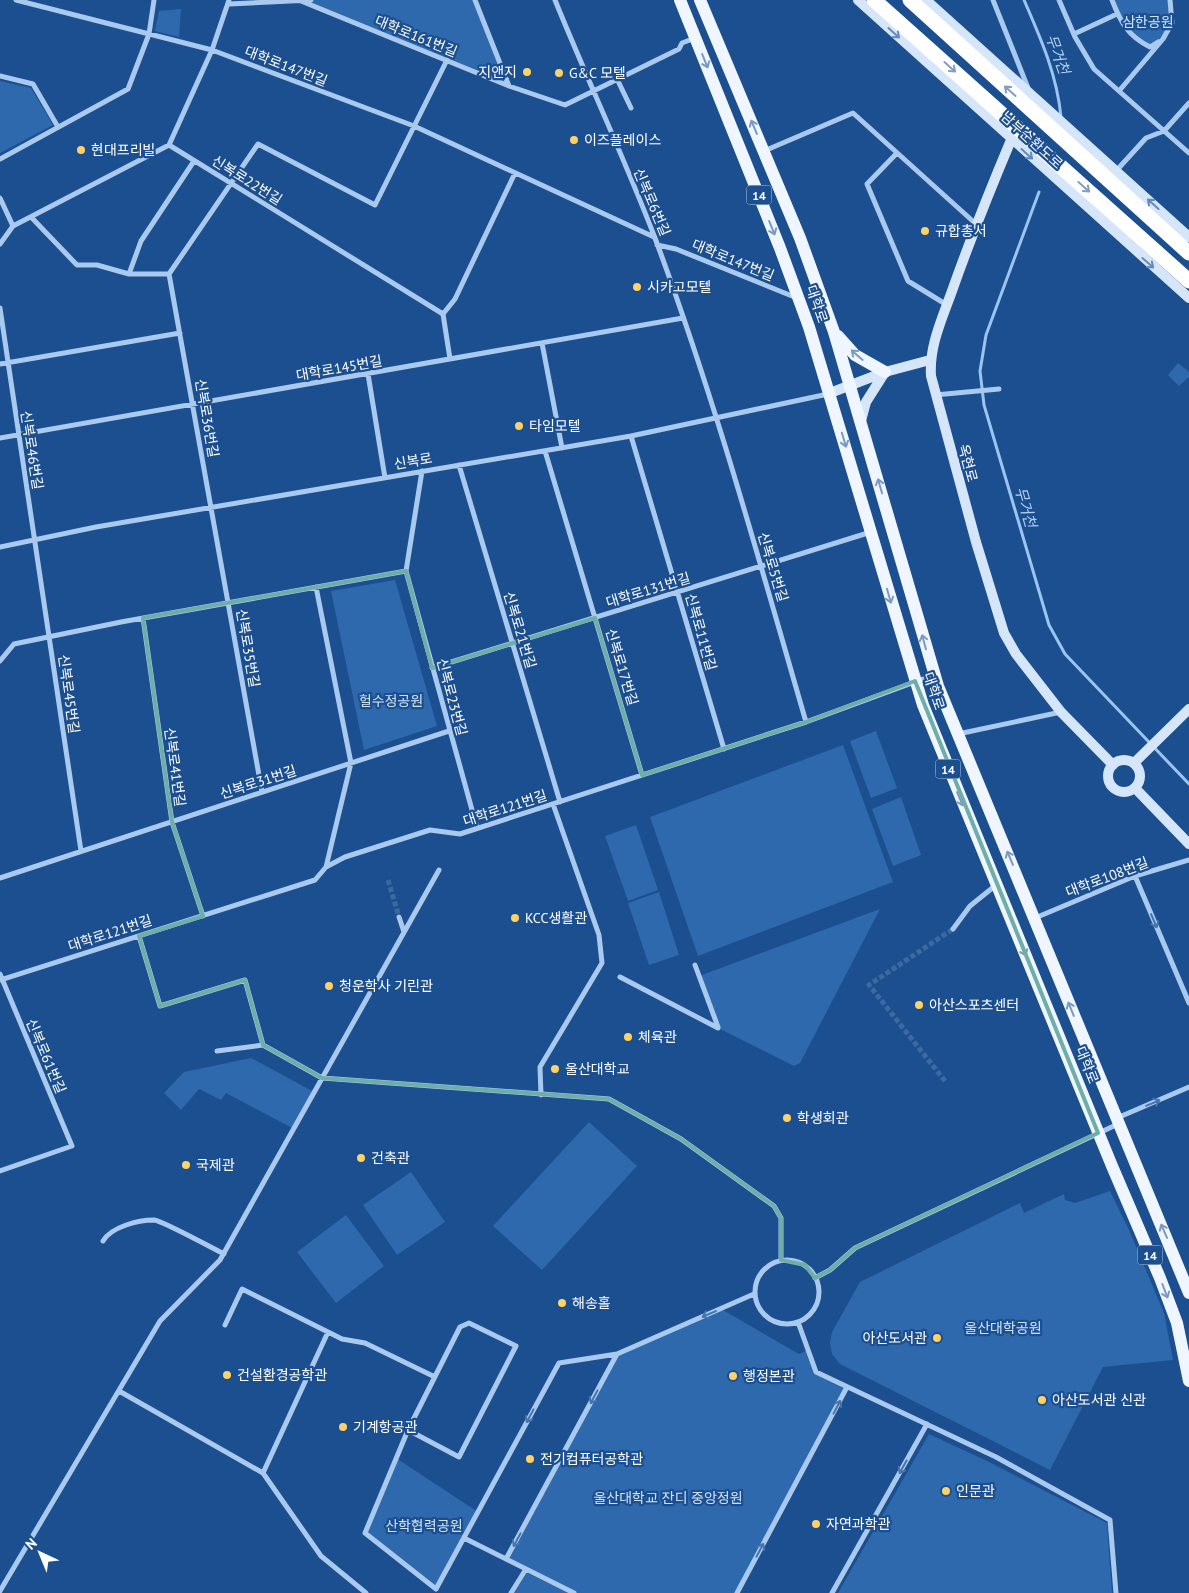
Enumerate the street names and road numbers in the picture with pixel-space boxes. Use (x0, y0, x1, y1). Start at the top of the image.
street label: 대학로161번길 (372, 11, 460, 61)
street label: 대학로147번길 (242, 42, 330, 90)
street label: 남부순환도로 (997, 107, 1067, 173)
street label: 신복로22번길 (208, 151, 286, 209)
street label: 신복로6번길 (630, 165, 674, 239)
road number: 14 (746, 186, 772, 204)
street label: 대학로147번길 (689, 235, 777, 285)
street label: 대학로 (802, 283, 832, 325)
street label: 대학로145번길 (294, 352, 384, 384)
street label: 신복로36번길 (191, 377, 223, 459)
street label: 신복로46번길 (17, 409, 47, 491)
street label: 옥현로 (954, 442, 982, 484)
street label: 신복로 (392, 449, 434, 473)
street label: 신복로5번길 (754, 530, 792, 604)
street label: 대학로131번길 (604, 569, 692, 611)
street label: 신복로21번길 (500, 589, 540, 671)
street label: 신복로11번길 (681, 591, 721, 673)
street label: 신복로35번길 (232, 607, 264, 689)
street label: 신복로17번길 (602, 626, 642, 708)
street label: 신복로45번길 (55, 653, 83, 735)
street label: 신복로23번길 (433, 656, 471, 738)
street label: 대학로 (919, 670, 949, 712)
street label: 신복로41번길 (161, 726, 189, 808)
road number: 14 (936, 760, 960, 779)
street label: 신복로31번길 (217, 761, 299, 803)
street label: 대학로121번길 (461, 786, 549, 830)
street label: 대학로108번길 (1063, 853, 1151, 901)
street label: 대학로121번길 (66, 911, 154, 955)
street label: 신복로61번길 (22, 1016, 70, 1096)
street label: 대학로 (1071, 1044, 1103, 1086)
road number: 14 (1138, 1246, 1162, 1264)

